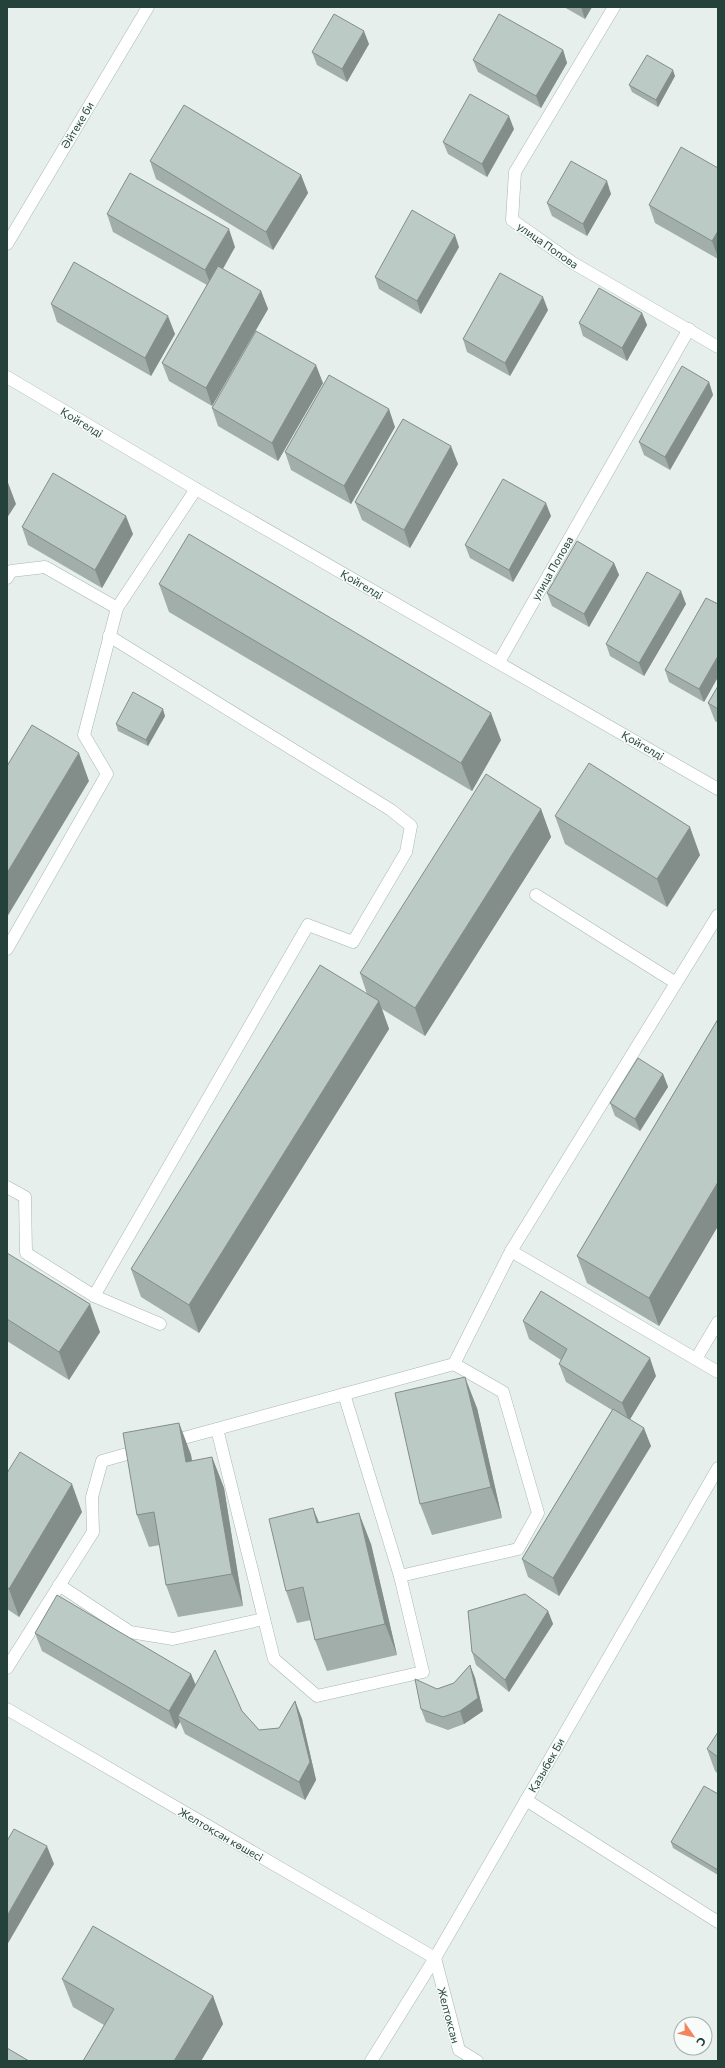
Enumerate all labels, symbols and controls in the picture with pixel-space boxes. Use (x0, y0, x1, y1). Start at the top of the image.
street label: Әйтеке би (58, 99, 96, 151)
street label: улица Попова (515, 219, 581, 271)
street label: Қойгелді (59, 404, 106, 440)
street label: улица Попова (529, 534, 575, 602)
street label: Қойгелді (338, 567, 386, 601)
street label: Қойгелді (619, 728, 667, 762)
street label: Қазыбек Би (525, 1736, 567, 1794)
street label: Желтоқсан көшесі (176, 1804, 266, 1864)
street label: Желтоксан (435, 1985, 463, 2045)
north arrow (673, 2016, 713, 2056)
text: С (694, 2035, 709, 2049)

